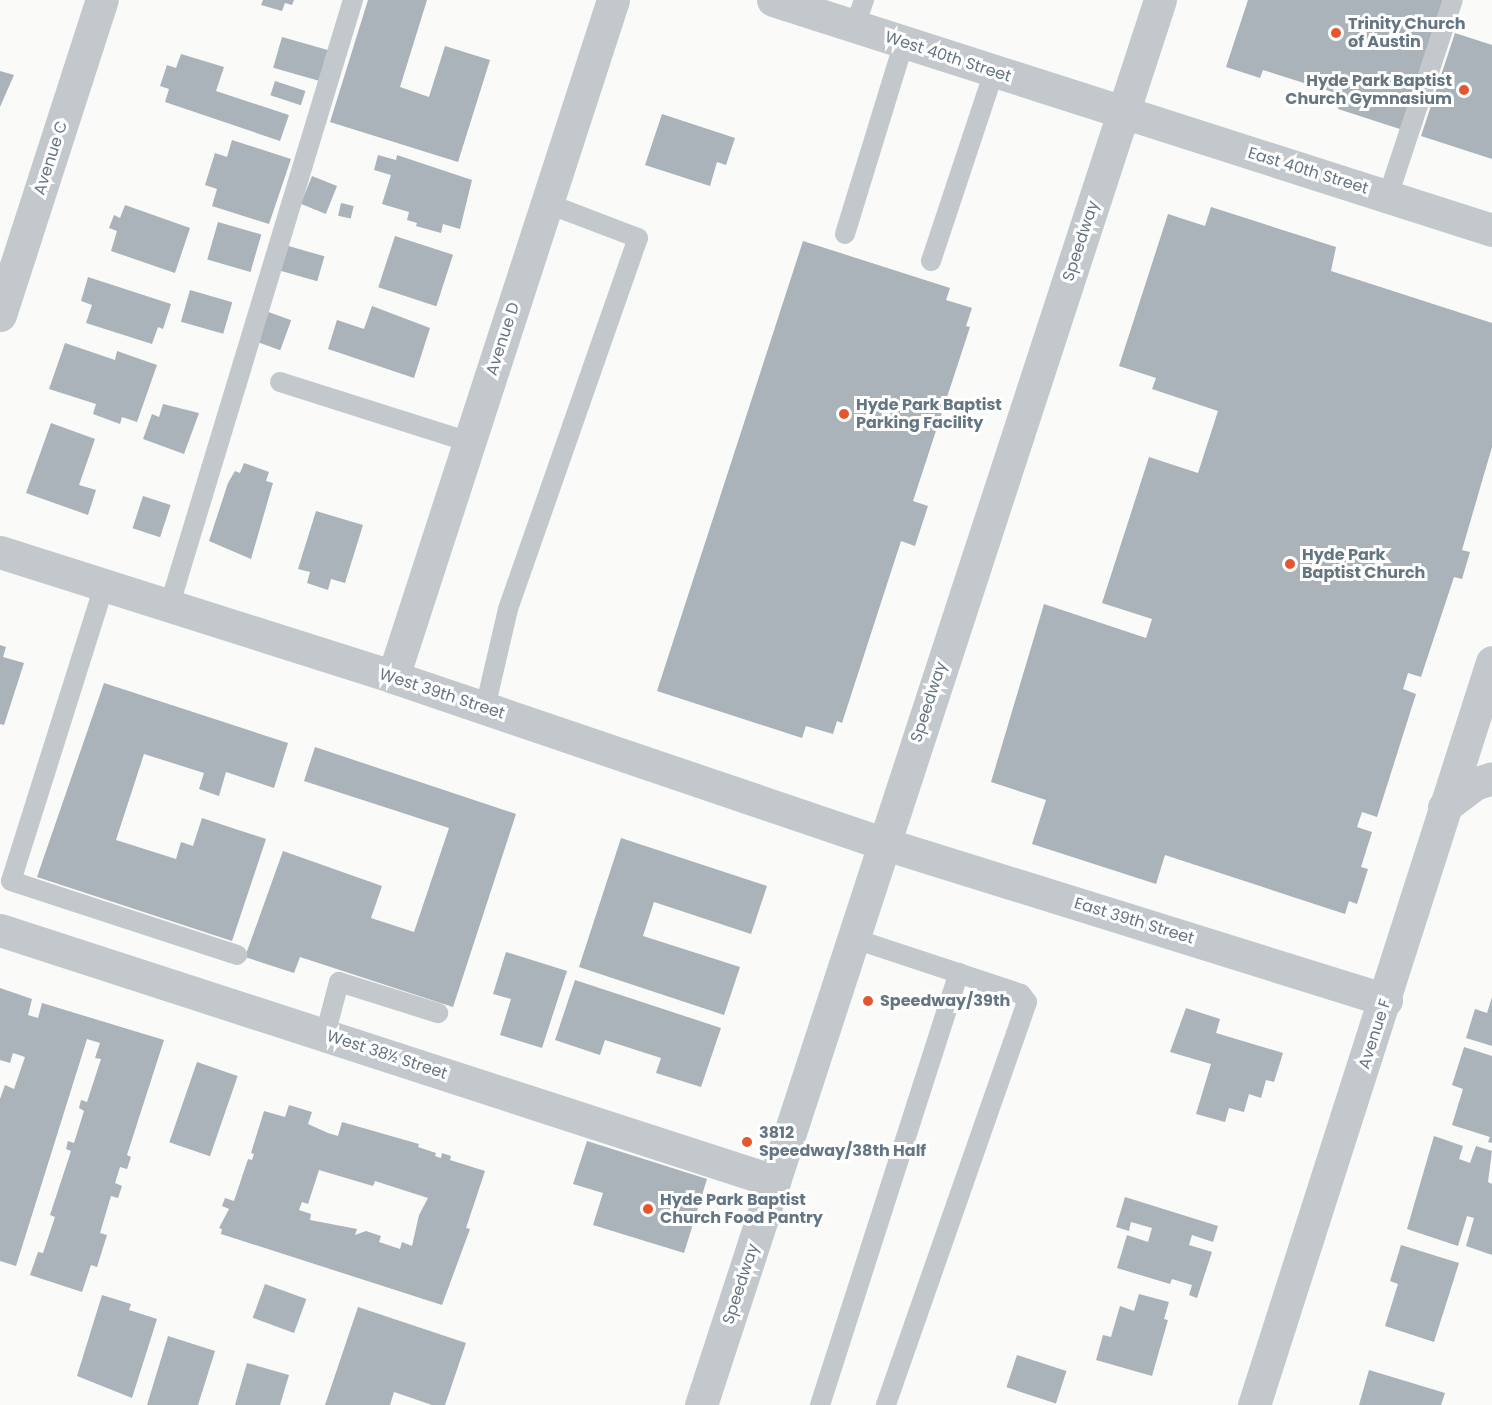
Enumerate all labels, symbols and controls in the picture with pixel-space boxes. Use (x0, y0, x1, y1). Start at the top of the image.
place label: Trinity Church of Austin (1348, 14, 1466, 52)
marker: Trinity Church of Austin (1329, 26, 1343, 40)
street label: West 40th Street (883, 28, 1013, 86)
place label: Hyde Park Baptist Church Gymnasium (1285, 71, 1452, 109)
marker: Hyde Park Baptist Church Gymnasium (1457, 83, 1471, 97)
street label: Avenue C (30, 119, 72, 197)
street label: East 40th Street (1246, 144, 1370, 198)
street label: Speedway (1059, 198, 1103, 284)
street label: Avenue D (482, 300, 524, 378)
place label: Hyde Park Baptist Parking Facility (856, 395, 1002, 433)
marker: Hyde Park Baptist Parking Facility (837, 407, 851, 421)
place label: Hyde Park Baptist Church (1302, 545, 1425, 583)
marker: Hyde Park Baptist Church (1283, 557, 1297, 571)
street label: Speedway (907, 659, 951, 745)
street label: West 39th Street (377, 665, 507, 723)
street label: East 39th Street (1072, 894, 1196, 948)
place label: Speedway/39th (880, 991, 1010, 1011)
marker: Speedway/39th (861, 994, 875, 1008)
street label: Avenue F (1355, 997, 1395, 1071)
street label: West 38½ Street (324, 1026, 450, 1084)
place label: 3812 Speedway/38th Half (759, 1123, 926, 1161)
marker: 3812 Speedway/38th Half (740, 1135, 754, 1149)
place label: Hyde Park Baptist Church Food Pantry (660, 1190, 823, 1228)
marker: Hyde Park Baptist Church Food Pantry (641, 1202, 655, 1216)
street label: Speedway (719, 1241, 763, 1327)

